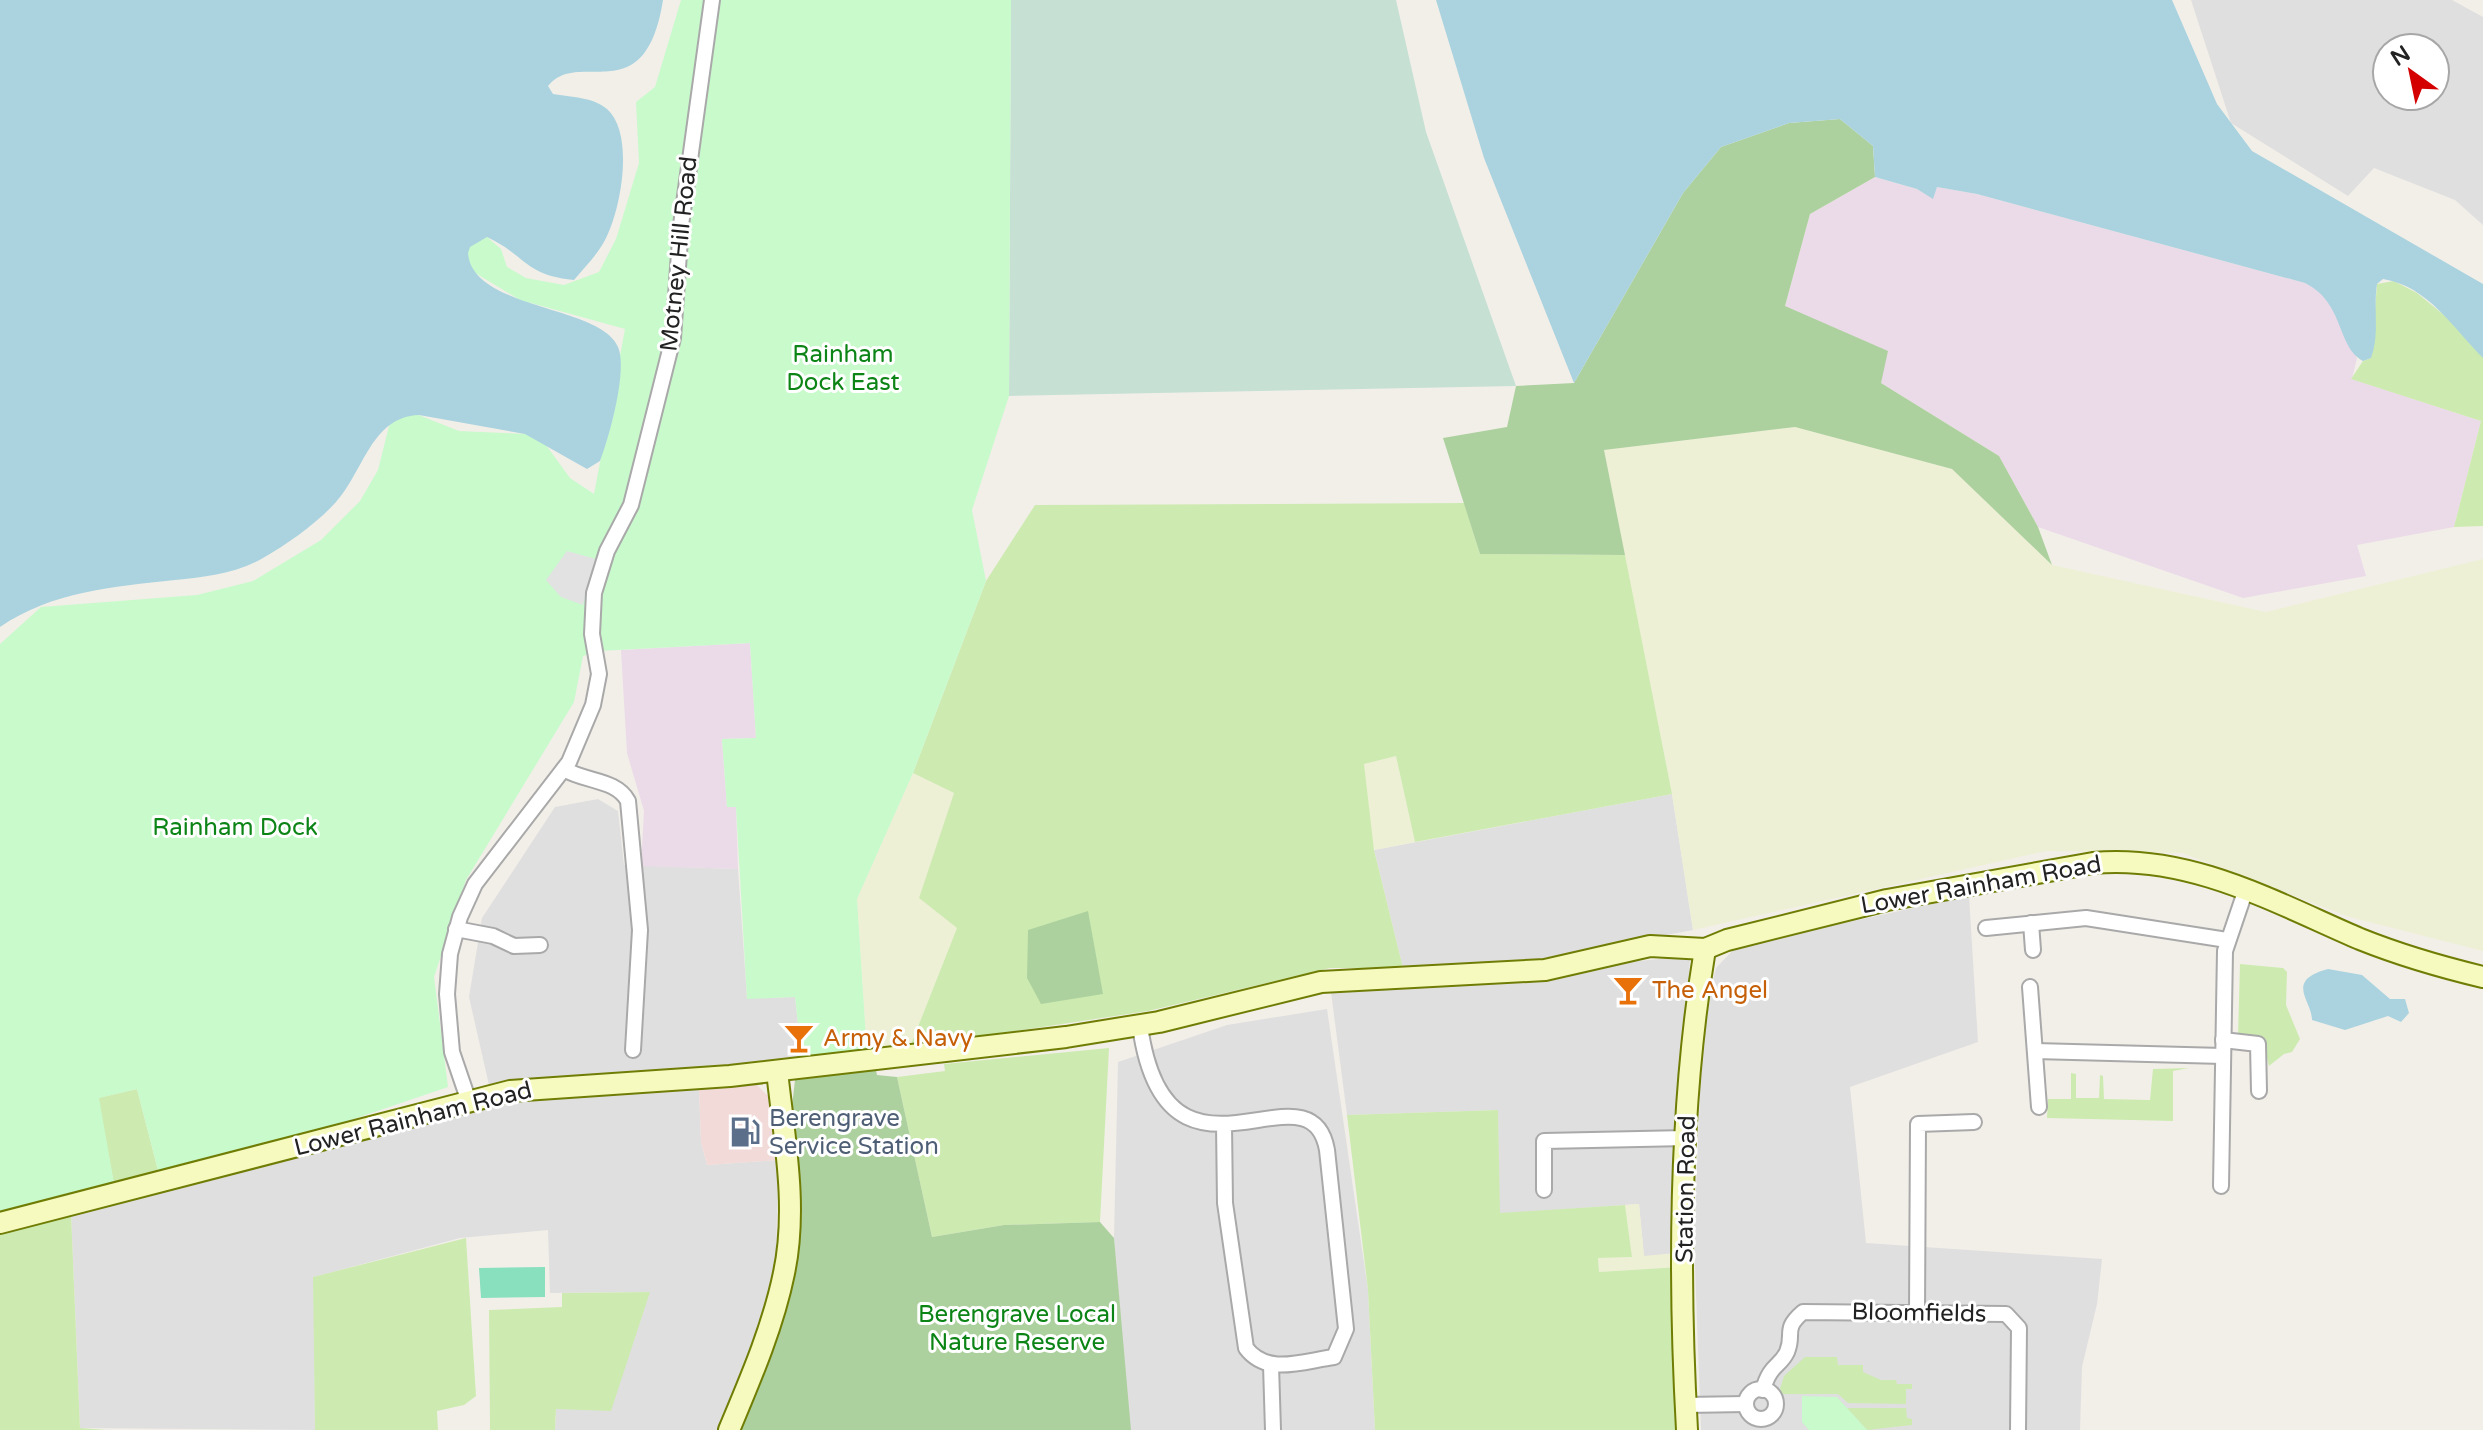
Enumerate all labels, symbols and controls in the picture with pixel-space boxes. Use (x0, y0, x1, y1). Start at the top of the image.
north arrow (2371, 32, 2451, 112)
text: N (2386, 40, 2415, 72)
street label: Motney Hill Road (654, 155, 704, 353)
park label: Rainham Dock East (786, 340, 900, 397)
park label: Rainham Dock (152, 813, 318, 842)
street label: Lower Rainham Road (1858, 850, 2104, 920)
bar icon: The Angel (1611, 973, 1645, 1007)
place label: The Angel (1652, 976, 1768, 1005)
bar icon: Army & Navy (782, 1021, 816, 1055)
place label: Army & Navy (823, 1024, 973, 1053)
street label: Lower Rainham Road (291, 1075, 535, 1163)
place label: Berengrave Service Station (769, 1104, 939, 1161)
fuel station icon: Berengrave Service Station (728, 1115, 762, 1149)
street label: Station Road (1670, 1115, 1702, 1263)
street label: Bloomfields (1851, 1297, 1987, 1329)
park label: Berengrave Local Nature Reserve (918, 1300, 1116, 1357)

